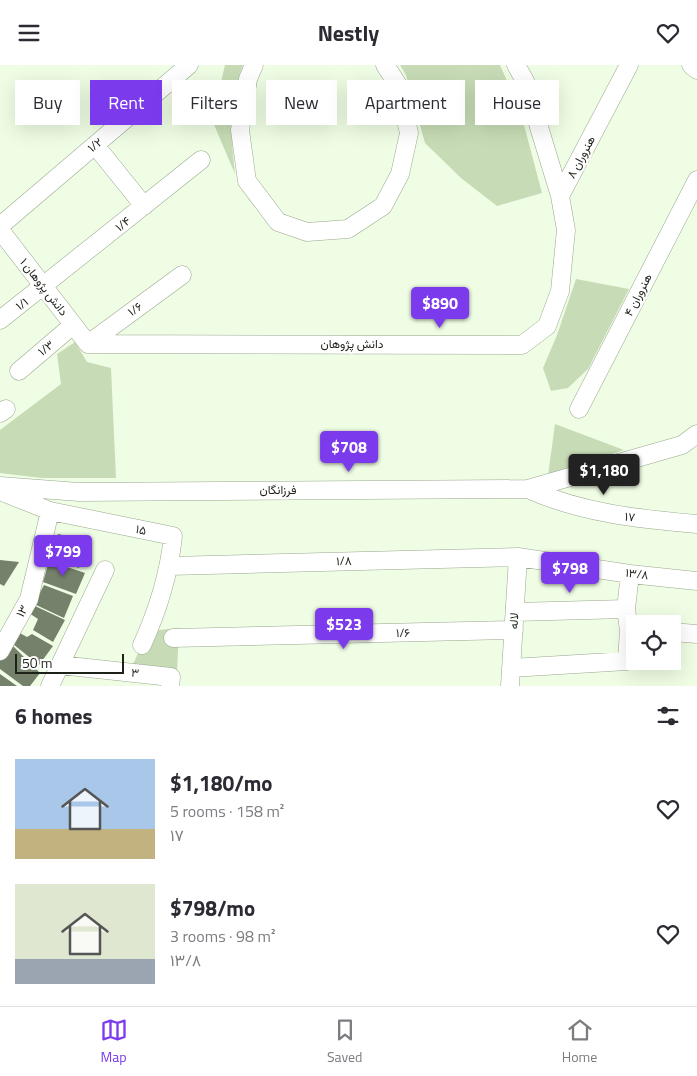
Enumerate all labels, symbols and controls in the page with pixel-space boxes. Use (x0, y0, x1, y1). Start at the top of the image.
text: Nestly (318, 16, 379, 50)
icon: menu (15, 19, 43, 47)
icon: heart (654, 19, 682, 47)
chip: Buy (15, 80, 80, 125)
chip: Rent (90, 80, 162, 125)
chip: Filters (172, 80, 256, 125)
chip: New (266, 80, 337, 125)
chip: Apartment (347, 80, 465, 125)
chip: House (475, 80, 559, 125)
street label: هنروران ۸ (561, 132, 600, 182)
street label: ۱/۲ (83, 133, 106, 157)
street label: ۱/۴ (111, 211, 135, 236)
street label: دانش پژوهان ۱ (16, 254, 73, 320)
street label: هنروران ۴ (619, 270, 656, 320)
pin: $890 (410, 287, 470, 329)
text: $890 (422, 291, 458, 315)
street label: ۱/۱ (11, 292, 32, 315)
street label: ۱/۶ (123, 297, 146, 320)
street label: دانش پژوهان (321, 334, 384, 353)
street label: ۱/۳ (33, 335, 58, 360)
pin: $708 (319, 431, 379, 473)
text: $708 (331, 435, 367, 459)
pin: $1,180 (563, 453, 645, 496)
text: $1,180 (579, 458, 629, 482)
street label: فرزانگان (260, 480, 296, 499)
street label: ۱۷ (624, 507, 636, 527)
street label: ۱۵ (134, 519, 148, 540)
pin: $799 (33, 535, 93, 577)
text: $799 (45, 539, 81, 563)
street label: ۱/۸ (336, 551, 352, 570)
pin: $798 (540, 551, 600, 594)
text: $798 (552, 556, 588, 580)
street label: ۱۳/۸ (624, 563, 650, 584)
street label: ۱۳ (10, 601, 33, 620)
pin: $523 (314, 607, 374, 650)
text: $523 (326, 612, 362, 636)
street label: لاله (503, 612, 524, 630)
map controls (626, 615, 681, 670)
button: locate (626, 615, 681, 670)
street label: ۱/۶ (396, 623, 410, 642)
scale bar (15, 651, 124, 674)
text: 50 m (22, 652, 52, 673)
street label: ۳ (130, 663, 140, 682)
text: 6 homes (15, 700, 92, 732)
icon: filters (654, 702, 682, 730)
text: $1,180/mo (170, 767, 272, 799)
icon: home (55, 779, 115, 839)
icon: heart (654, 795, 682, 823)
text: 5 rooms · 158 m² (170, 799, 284, 823)
text: ۱۷ (170, 823, 184, 847)
text: $798/mo (170, 892, 255, 924)
icon: home (55, 904, 115, 964)
icon: heart (654, 920, 682, 948)
text: 3 rooms · 98 m² (170, 924, 275, 948)
text: ۱۳/۸ (170, 948, 201, 972)
tab: Map (100, 1016, 128, 1067)
tab: Saved (327, 1016, 363, 1067)
tab: Home (562, 1016, 597, 1067)

